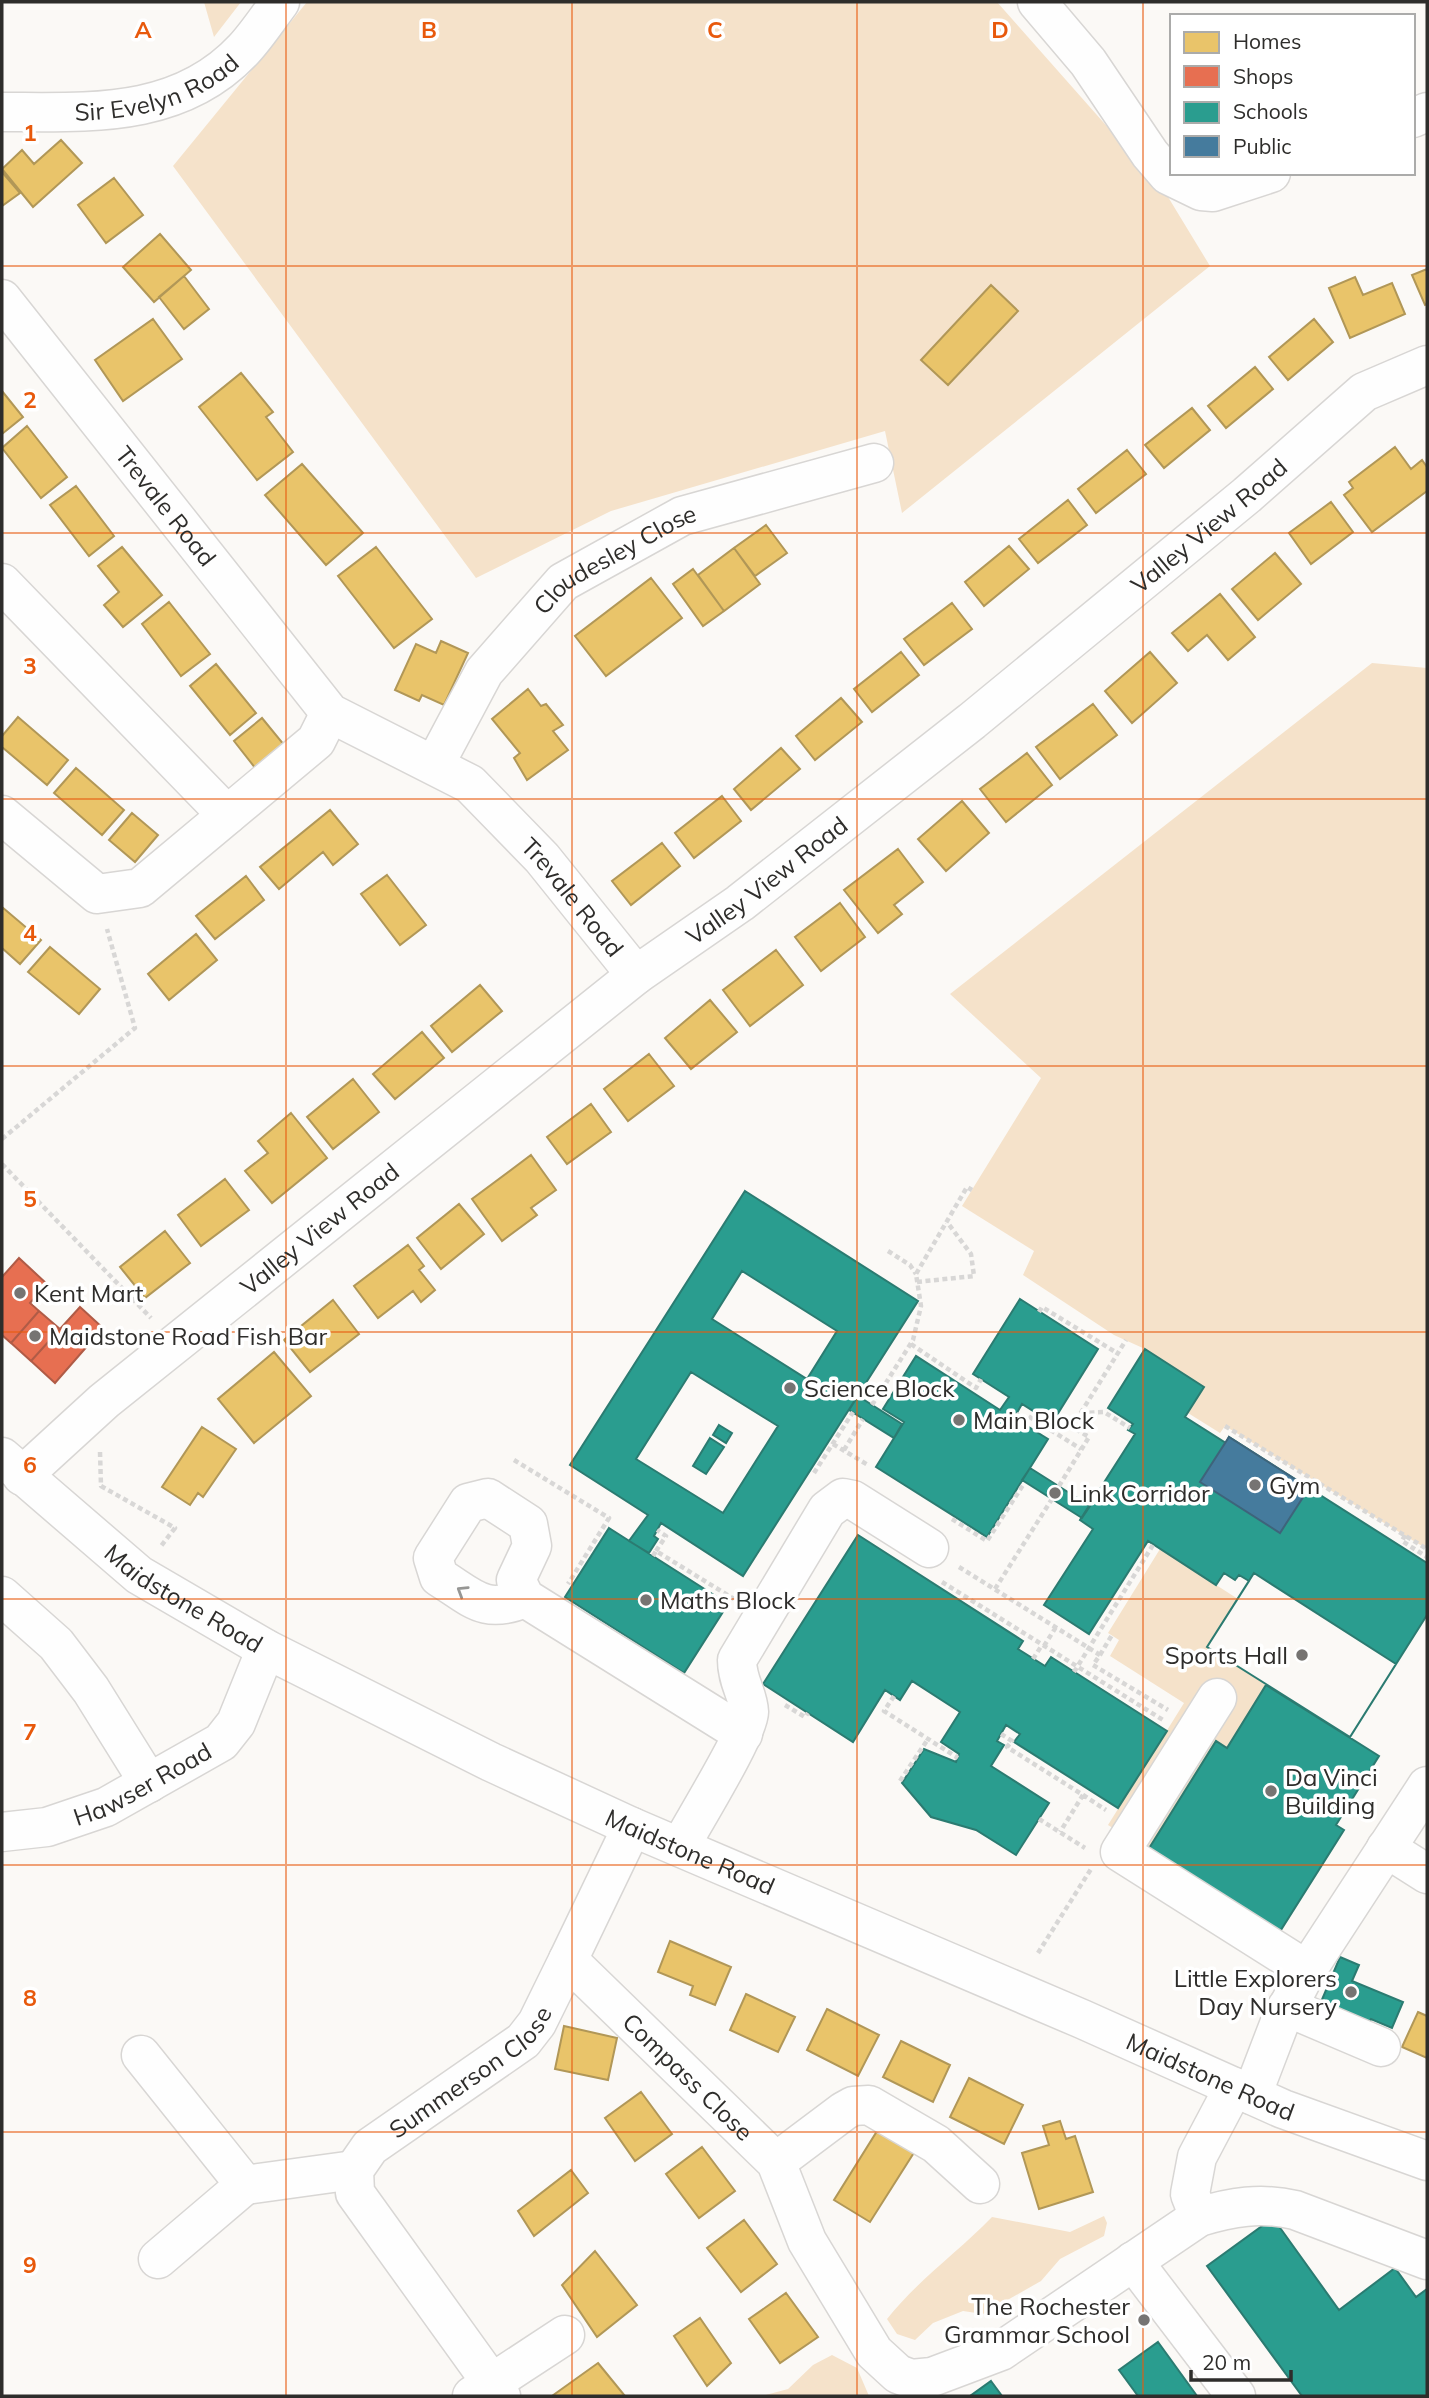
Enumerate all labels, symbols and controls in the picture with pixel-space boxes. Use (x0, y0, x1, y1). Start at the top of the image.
legend (1170, 14, 1415, 175)
text: A (134, 15, 152, 44)
text: B (421, 15, 437, 44)
text: C (707, 15, 723, 44)
text: D (991, 15, 1009, 44)
text: Homes (1233, 28, 1301, 54)
street label: Sir Evelyn Road (74, 47, 245, 127)
text: Shops (1233, 63, 1293, 89)
text: Schools (1233, 98, 1308, 124)
text: 1 (23, 118, 37, 147)
text: Public (1233, 133, 1292, 159)
text: 2 (23, 385, 37, 414)
street label: Trevale Road (109, 440, 223, 572)
street label: Valley View Road (1124, 452, 1293, 599)
street label: Cloudesley Close (527, 498, 699, 620)
text: 3 (23, 651, 37, 680)
street label: Valley View Road (680, 810, 853, 951)
street label: Trevale Road (515, 831, 630, 963)
text: 4 (23, 918, 37, 947)
street label: Valley View Road (234, 1156, 405, 1301)
text: 5 (23, 1184, 37, 1213)
place label: Kent Mart (34, 1278, 143, 1308)
marker: Kent Mart (12, 1285, 28, 1301)
place label: Maidstone Road Fish Bar (49, 1321, 328, 1351)
marker: Maidstone Road Fish Bar (27, 1328, 43, 1344)
place label: Science Block (804, 1373, 955, 1403)
marker: Science Block (782, 1380, 798, 1396)
place label: Main Block (973, 1405, 1095, 1435)
marker: Main Block (951, 1412, 967, 1428)
text: 6 (23, 1450, 37, 1479)
place label: Gym (1269, 1470, 1320, 1500)
marker: Gym (1247, 1477, 1263, 1493)
place label: Link Corridor (1069, 1478, 1210, 1508)
marker: Link Corridor (1047, 1485, 1063, 1501)
street label: Maidstone Road (99, 1537, 268, 1659)
place label: Maths Block (660, 1585, 796, 1615)
one-way arrow (457, 1587, 470, 1600)
marker: Maths Block (638, 1592, 654, 1608)
place label: Sports Hall (1165, 1640, 1288, 1670)
marker: Sports Hall (1294, 1647, 1310, 1663)
text: 7 (23, 1717, 37, 1746)
street label: Hawser Road (69, 1736, 217, 1832)
place label: Da Vinci Building (1285, 1762, 1378, 1820)
marker: Da Vinci Building (1263, 1783, 1279, 1799)
street label: Maidstone Road (601, 1802, 779, 1901)
place label: Little Explorers Day Nursery (1174, 1963, 1337, 2021)
text: 8 (23, 1983, 37, 2012)
marker: Little Explorers Day Nursery (1343, 1984, 1359, 2000)
street label: Summerson Close (383, 2001, 558, 2144)
street label: Compass Close (617, 2007, 760, 2147)
street label: Maidstone Road (1122, 2026, 1299, 2127)
text: 9 (23, 2250, 37, 2279)
place label: The Rochester Grammar School (944, 2291, 1130, 2349)
marker: The Rochester Grammar School (1136, 2312, 1152, 2328)
scale bar (1191, 2338, 1291, 2382)
text: 20 m (1202, 2349, 1251, 2375)

